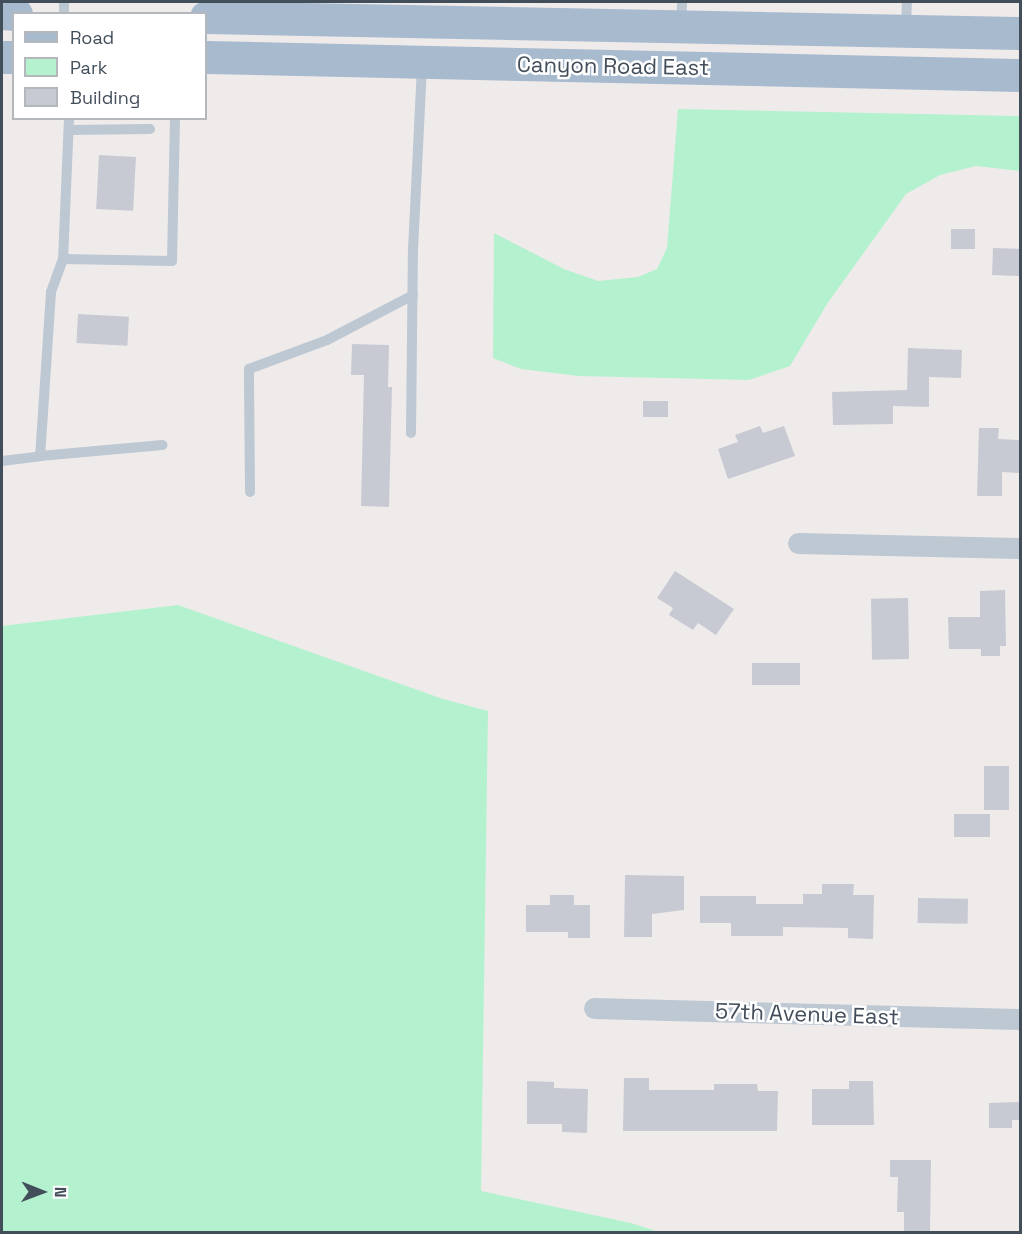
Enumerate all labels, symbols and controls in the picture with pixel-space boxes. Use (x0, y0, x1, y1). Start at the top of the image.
legend (12, 12, 207, 120)
text: Road (70, 26, 114, 49)
street label: Canyon Road East (517, 51, 709, 81)
text: Park (70, 56, 107, 79)
text: Building (70, 86, 140, 109)
street label: 57th Avenue East (714, 998, 900, 1030)
north arrow (12, 1162, 72, 1222)
text: N (50, 1187, 71, 1198)

